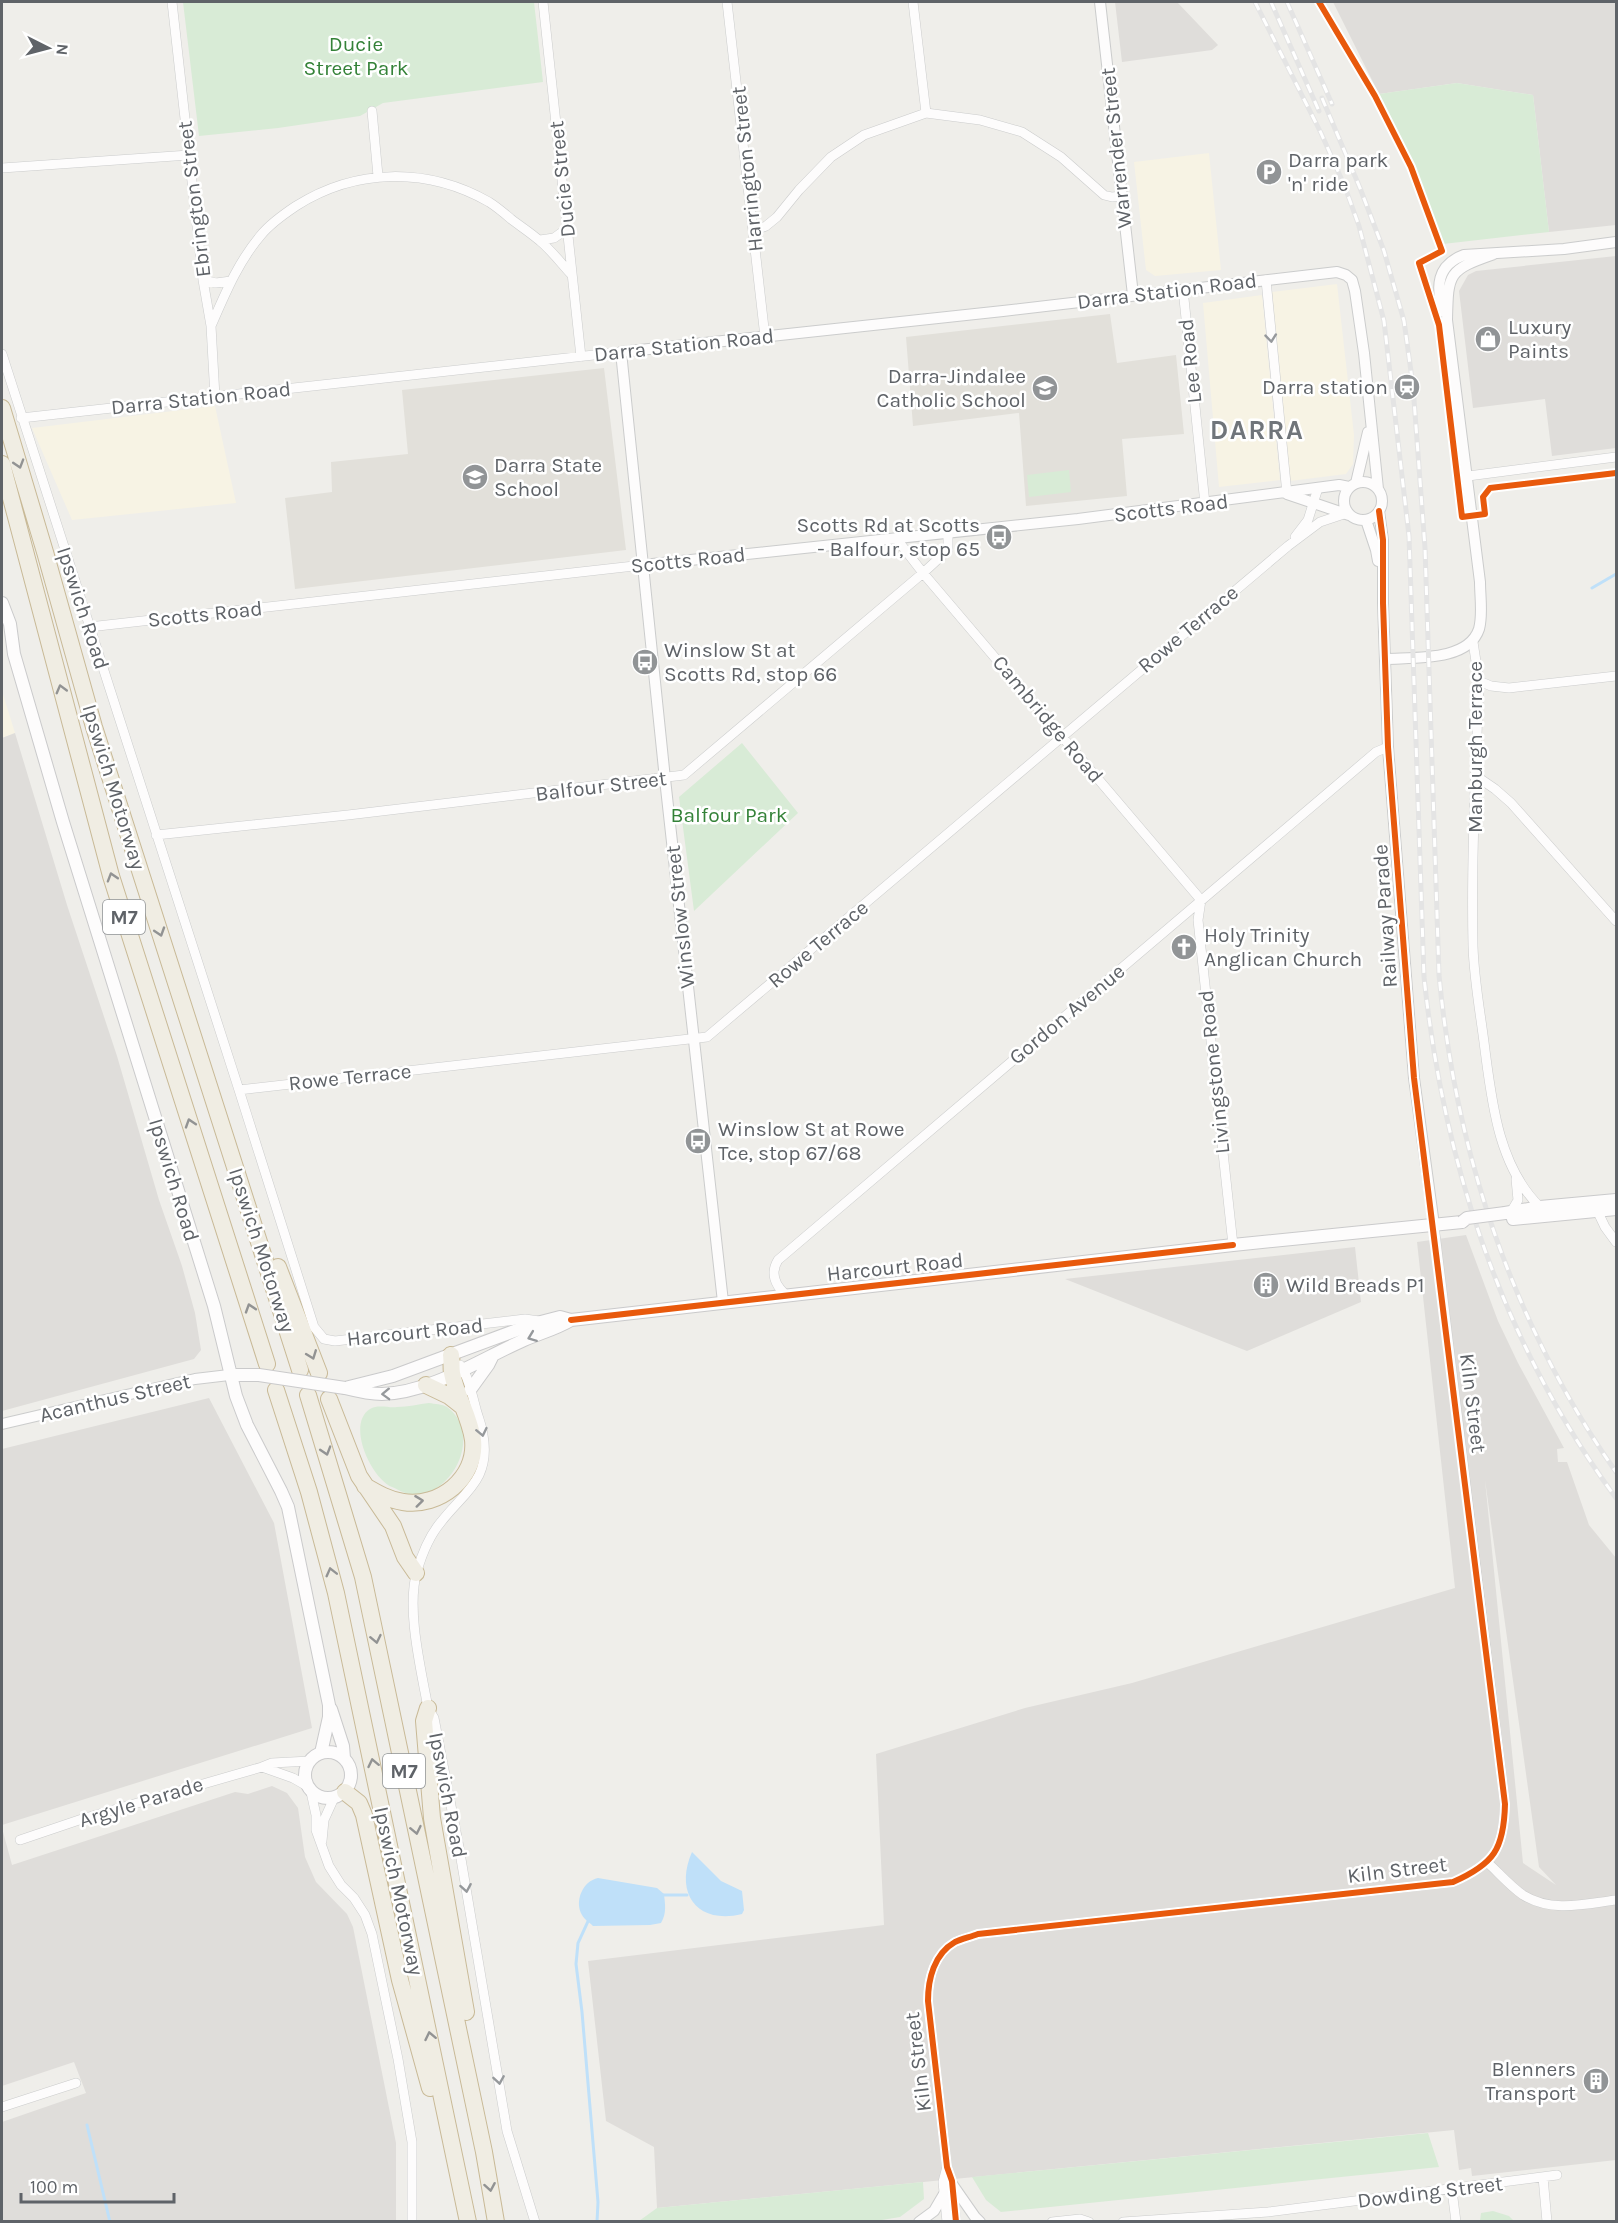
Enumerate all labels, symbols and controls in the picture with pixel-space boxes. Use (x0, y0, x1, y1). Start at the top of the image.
north arrow (18, 18, 78, 78)
park label: Ducie Street Park (303, 32, 409, 80)
text: N (52, 43, 72, 56)
street label: Warrender Street (1096, 66, 1136, 230)
street label: Harrington Street (726, 85, 768, 253)
street label: Ebrington Street (172, 119, 215, 279)
street label: Ducie Street (544, 119, 580, 238)
place label: Darra park 'n' ride (1288, 148, 1389, 196)
parking icon: Darra park 'n' ride (1254, 157, 1284, 187)
street label: Darra Station Road (1076, 268, 1258, 314)
place label: Luxury Paints (1508, 315, 1572, 363)
street label: Lee Road (1174, 318, 1206, 404)
street label: Darra Station Road (593, 324, 775, 366)
shop icon: Luxury Paints (1473, 324, 1503, 354)
one-way arrow (1265, 334, 1277, 343)
place label: Darra-Jindalee Catholic School (877, 364, 1026, 412)
station icon: Darra station (1392, 372, 1422, 402)
school or university icon: Darra-Jindalee Catholic School (1030, 373, 1060, 403)
place label: Darra station (1262, 375, 1388, 399)
street label: Darra Station Road (110, 377, 292, 419)
district label: DARRA (1210, 414, 1304, 446)
place label: Darra State School (494, 453, 602, 501)
one-way arrow (12, 458, 24, 469)
school or university icon: Darra State School (460, 462, 490, 492)
street label: Scotts Road (1112, 489, 1230, 527)
place label: Scotts Rd at Scotts - Balfour, stop 65 (797, 513, 980, 561)
bus stop icon: Scotts Rd at Scotts - Balfour, stop 65 (984, 522, 1014, 552)
street label: Scotts Road (629, 542, 747, 578)
street label: Ipswich Road (52, 544, 114, 672)
street label: Rowe Terrace (1133, 580, 1243, 678)
street label: Scotts Road (146, 596, 264, 632)
place label: Winslow St at Scotts Rd, stop 66 (664, 638, 837, 686)
bus stop icon: Winslow St at Scotts Rd, stop 66 (630, 647, 660, 677)
street label: Cambridge Road (988, 650, 1108, 788)
street label: Manburgh Terrace (1463, 661, 1487, 833)
one-way arrow (56, 684, 68, 694)
street label: Ipswich Motorway (77, 701, 151, 873)
street label: Balfour Street (534, 766, 668, 806)
park label: Balfour Park (670, 803, 788, 827)
street label: Winslow Street (661, 844, 699, 990)
street label: Railway Parade (1368, 844, 1402, 988)
one-way arrow (107, 872, 119, 883)
street label: Rowe Terrace (763, 895, 873, 993)
road number: M7 (103, 900, 145, 934)
place label: Holy Trinity Anglican Church (1204, 923, 1362, 971)
one-way arrow (152, 926, 165, 937)
church icon: Holy Trinity Anglican Church (1169, 932, 1199, 962)
street label: Gordon Avenue (1004, 959, 1130, 1069)
street label: Livingstone Road (1193, 989, 1235, 1155)
street label: Rowe Terrace (287, 1059, 413, 1095)
street label: Ipswich Road (144, 1116, 204, 1244)
place label: Winslow St at Rowe Tce, stop 67/68 (718, 1117, 905, 1165)
one-way arrow (185, 1118, 197, 1129)
bus stop icon: Winslow St at Rowe Tce, stop 67/68 (683, 1126, 713, 1156)
street label: Ipswich Motorway (224, 1165, 300, 1336)
street label: Harcourt Road (826, 1248, 964, 1286)
building icon: Wild Breads P1 (1251, 1270, 1281, 1300)
place label: Wild Breads P1 (1286, 1273, 1424, 1297)
one-way arrow (244, 1303, 257, 1314)
street label: Harcourt Road (346, 1313, 484, 1351)
one-way arrow (527, 1330, 538, 1342)
one-way arrow (305, 1349, 317, 1360)
street label: Kiln Street (1455, 1352, 1491, 1454)
street label: Acanthus Street (37, 1369, 193, 1427)
one-way arrow (381, 1387, 390, 1400)
one-way arrow (475, 1427, 488, 1437)
one-way arrow (319, 1445, 331, 1456)
one-way arrow (415, 1496, 424, 1508)
one-way arrow (325, 1567, 338, 1577)
one-way arrow (369, 1634, 382, 1644)
street label: Ipswich Road (424, 1730, 472, 1860)
road number: M7 (383, 1754, 425, 1788)
one-way arrow (367, 1758, 380, 1768)
street label: Argyle Parade (76, 1772, 206, 1832)
street label: Ipswich Motorway (369, 1804, 429, 1978)
one-way arrow (409, 1825, 422, 1835)
street label: Kiln Street (1346, 1852, 1448, 1888)
one-way arrow (459, 1883, 472, 1893)
street label: Kiln Street (900, 2011, 936, 2113)
one-way arrow (424, 2031, 437, 2041)
place label: Blenners Transport (1485, 2057, 1576, 2105)
building icon: Blenners Transport (1581, 2066, 1611, 2096)
one-way arrow (492, 2075, 505, 2085)
scale bar (21, 2166, 174, 2204)
street label: Dowding Street (1356, 2171, 1504, 2213)
text: 100 m (30, 2176, 78, 2198)
one-way arrow (483, 2181, 496, 2191)

